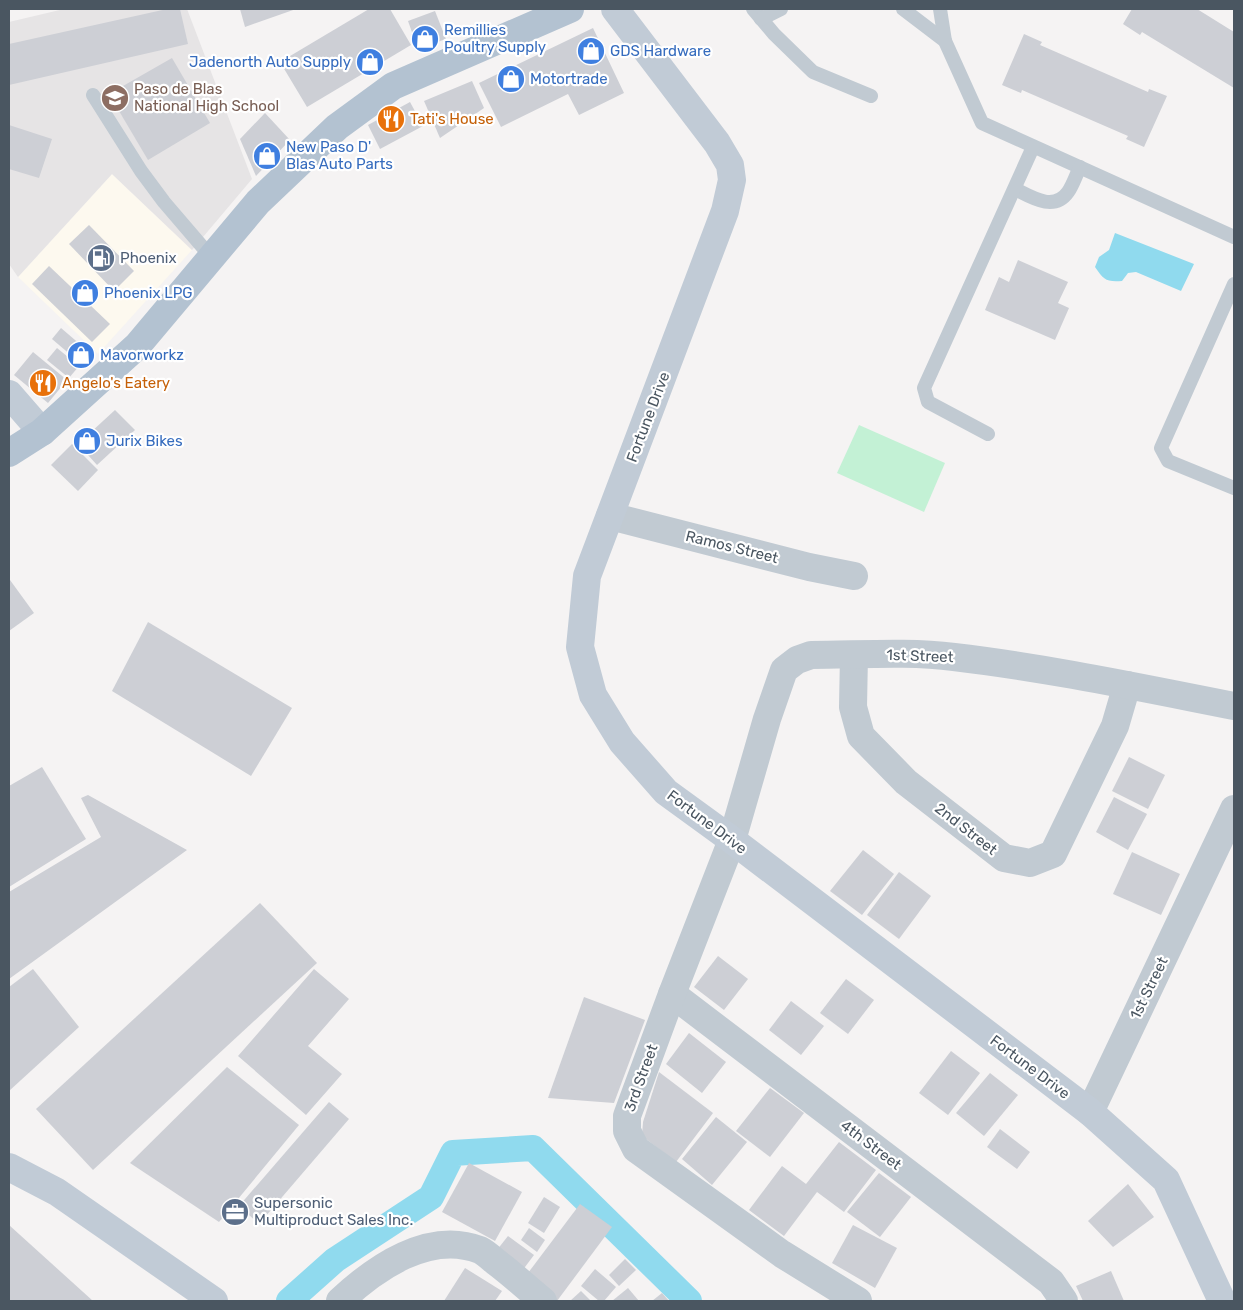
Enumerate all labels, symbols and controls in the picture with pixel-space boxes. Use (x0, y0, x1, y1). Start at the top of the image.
place label: Remillies Poultry Supply (444, 21, 546, 56)
shop icon: Remillies Poultry Supply (410, 24, 440, 54)
shop icon: GDS Hardware (576, 36, 606, 66)
place label: GDS Hardware (610, 42, 711, 60)
shop icon: Jadenorth Auto Supply (355, 47, 385, 77)
place label: Jadenorth Auto Supply (189, 53, 351, 71)
shop icon: Motortrade (496, 64, 526, 94)
place label: Motortrade (530, 70, 608, 88)
place label: Paso de Blas National High School (134, 80, 279, 115)
school or university icon: Paso de Blas National High School (100, 83, 130, 113)
restaurant icon: Tati's House (376, 104, 406, 134)
place label: Tati's House (410, 110, 494, 128)
place label: New Paso D' Blas Auto Parts (286, 138, 393, 173)
shop icon: New Paso D' Blas Auto Parts (252, 141, 282, 171)
fuel station icon: Phoenix (86, 243, 116, 273)
place label: Phoenix (120, 249, 177, 267)
shop icon: Phoenix LPG (70, 278, 100, 308)
place label: Phoenix LPG (104, 284, 193, 302)
shop icon: Mavorworkz (66, 340, 96, 370)
place label: Mavorworkz (100, 346, 184, 364)
restaurant icon: Angelo's Eatery (28, 368, 58, 398)
street label: Fortune Drive (623, 369, 673, 465)
place label: Angelo's Eatery (62, 374, 170, 392)
shop icon: Jurix Bikes (72, 426, 102, 456)
place label: Jurix Bikes (106, 432, 183, 450)
street label: Ramos Street (684, 527, 780, 567)
street label: 1st Street (886, 646, 954, 666)
street label: Fortune Drive (664, 786, 750, 858)
street label: 2nd Street (931, 799, 1001, 859)
street label: 1st Street (1126, 954, 1172, 1022)
street label: Fortune Drive (987, 1031, 1073, 1103)
street label: 3rd Street (620, 1042, 662, 1114)
street label: 4th Street (837, 1116, 905, 1174)
place label: Supersonic Multiproduct Sales Inc. (254, 1194, 413, 1229)
office icon: Supersonic Multiproduct Sales Inc. (220, 1197, 250, 1227)

